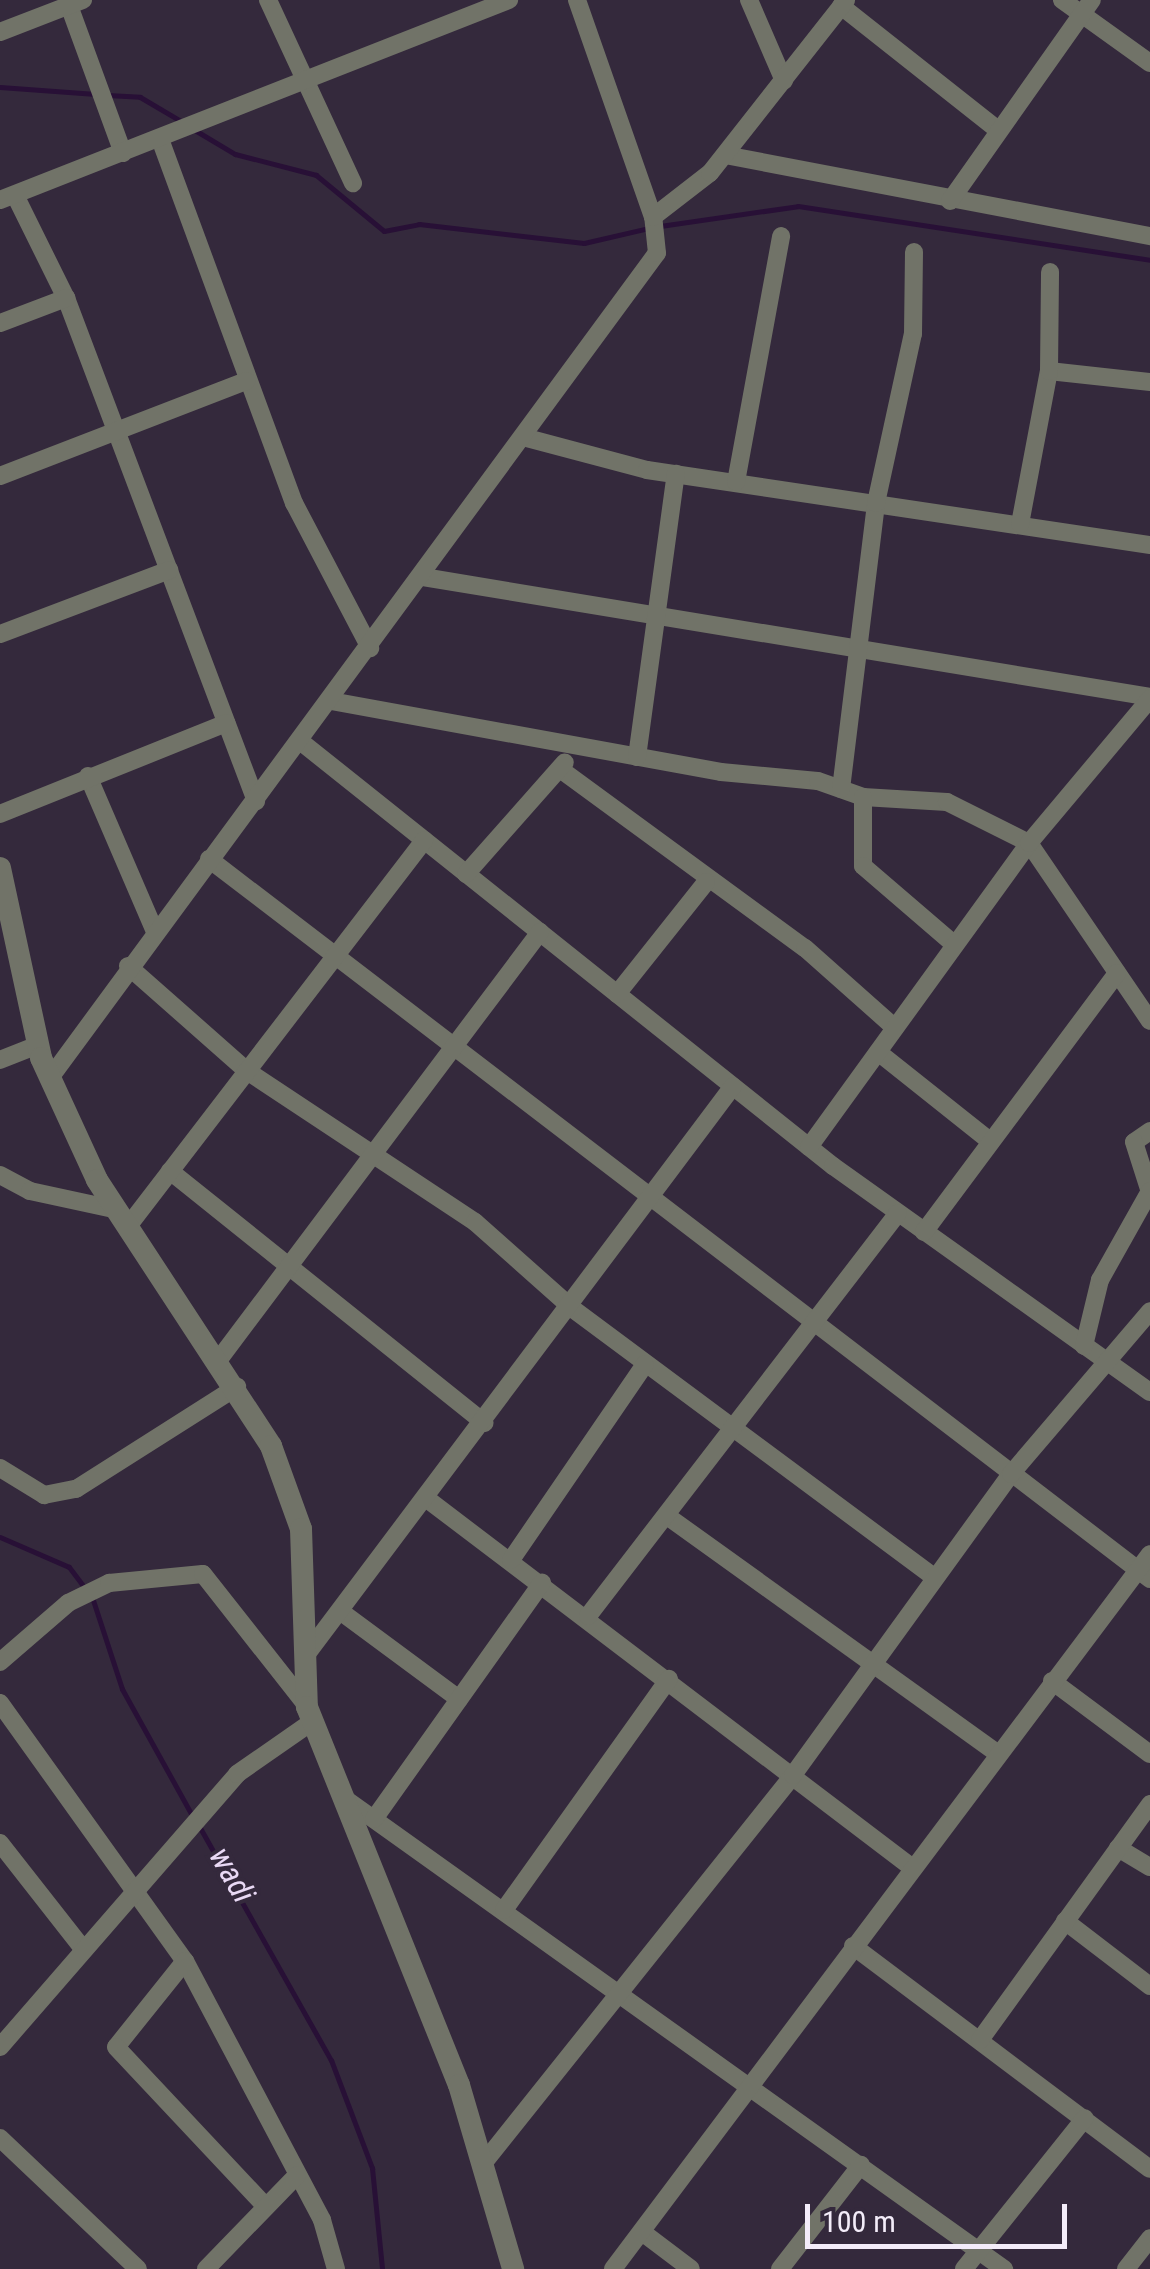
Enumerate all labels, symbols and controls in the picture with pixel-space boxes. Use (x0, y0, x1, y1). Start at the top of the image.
water label: wadi (201, 1840, 263, 1910)
scale bar (810, 2184, 1072, 2246)
text: 100 m (822, 2204, 896, 2239)

